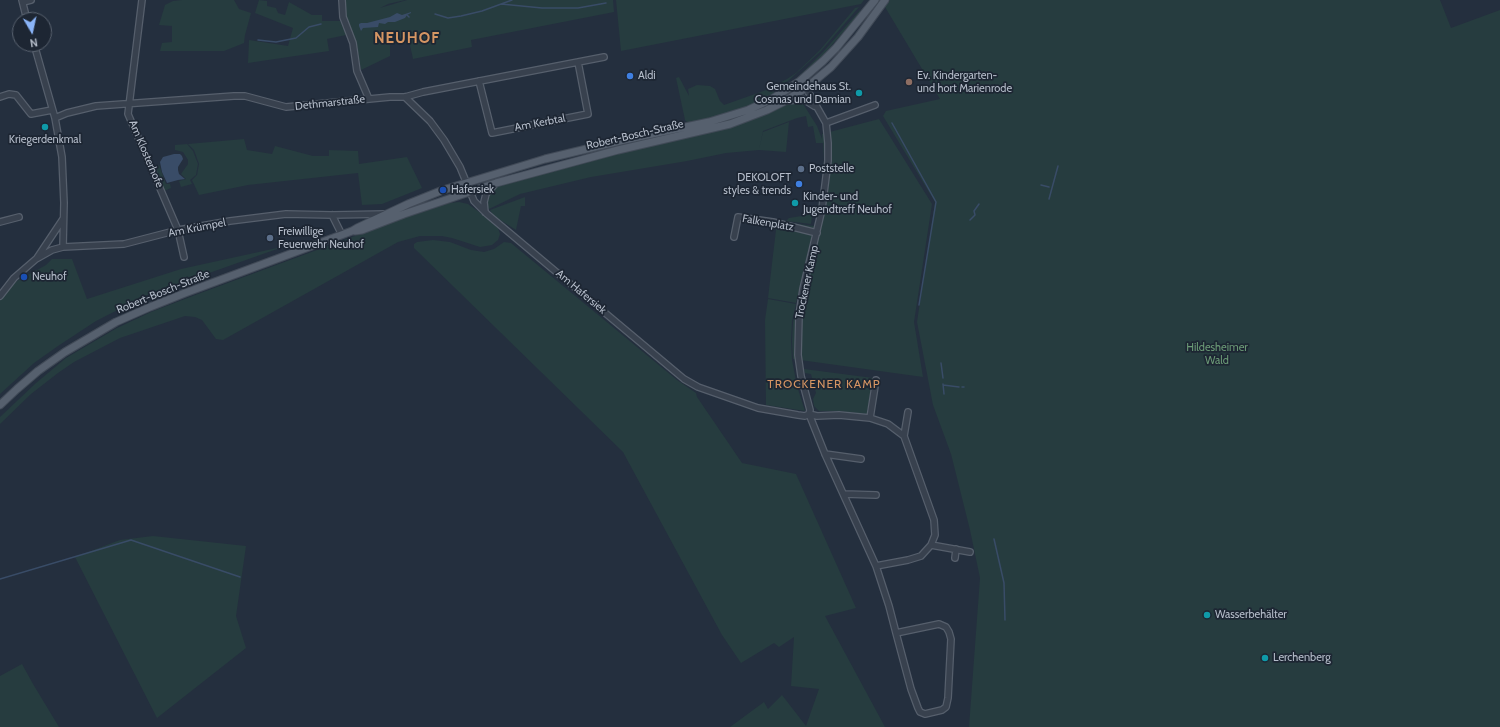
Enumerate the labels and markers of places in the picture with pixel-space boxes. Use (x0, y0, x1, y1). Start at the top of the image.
place label: Aldi (638, 69, 656, 83)
place label: Ev. Kindergarten- und hort Marienrode (917, 69, 1012, 95)
marker: Aldi (625, 71, 635, 81)
marker: Ev. Kindergarten- und hort Marienrode (904, 77, 914, 87)
place label: Gemeindehaus St. Cosmas und Damian (755, 80, 851, 106)
marker: Gemeindehaus St. Cosmas und Damian (854, 88, 864, 98)
marker: Kriegerdenkmal (40, 122, 50, 132)
place label: Kriegerdenkmal (9, 133, 81, 147)
place label: Poststelle (809, 162, 854, 176)
marker: Poststelle (796, 164, 806, 174)
place label: DEKOLOFT styles & trends (723, 171, 791, 197)
marker: DEKOLOFT styles & trends (794, 179, 804, 189)
place label: Hafersiek (451, 183, 494, 197)
marker: Hafersiek (438, 185, 448, 195)
place label: Kinder- und Jugendtreff Neuhof (803, 190, 892, 216)
marker: Kinder- und Jugendtreff Neuhof (790, 198, 800, 208)
place label: Freiwillige Feuerwehr Neuhof (278, 225, 364, 251)
marker: Freiwillige Feuerwehr Neuhof (265, 233, 275, 243)
place label: Neuhof (32, 270, 67, 284)
marker: Neuhof (19, 272, 29, 282)
place label: Wasserbehälter (1215, 608, 1287, 622)
marker: Wasserbehälter (1202, 610, 1212, 620)
place label: Lerchenberg (1273, 651, 1331, 665)
marker: Lerchenberg (1260, 653, 1270, 663)

